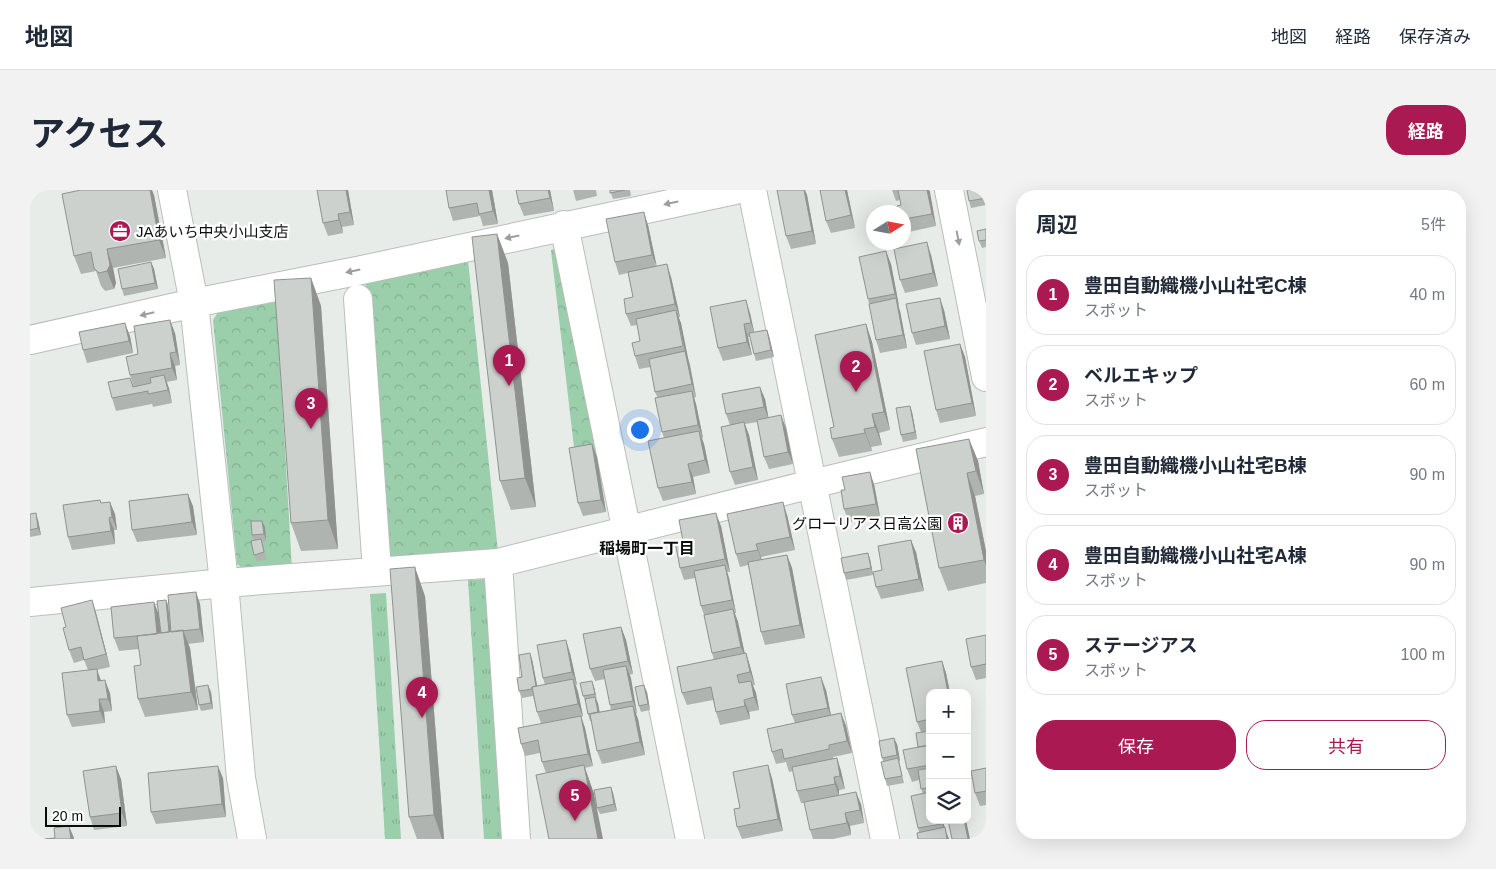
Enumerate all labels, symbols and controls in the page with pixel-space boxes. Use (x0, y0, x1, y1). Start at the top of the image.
text: 地図 (25, 23, 73, 50)
text: 地図 (1271, 27, 1307, 47)
text: 経路 (1335, 27, 1371, 47)
text: 保存済み (1399, 27, 1471, 47)
button: 経路 (1386, 105, 1466, 155)
text: アクセス (30, 114, 168, 153)
one-way arrow (662, 200, 678, 208)
north arrow (866, 205, 911, 250)
text: 周辺 (1036, 213, 1078, 236)
text: 5件 (1421, 216, 1446, 233)
office icon: JAあいち中央小山支店 (108, 219, 132, 243)
place label: JAあいち中央小山支店 (136, 223, 289, 240)
one-way arrow (955, 230, 963, 246)
one-way arrow (504, 233, 519, 241)
one-way arrow (344, 268, 360, 276)
text: 豊田自動織機小山社宅C棟 (1084, 275, 1307, 296)
text: 1 (1049, 286, 1057, 303)
text: 40 m (1409, 286, 1445, 303)
text: スポット (1084, 302, 1148, 319)
one-way arrow (138, 310, 154, 318)
pin: 1 (493, 345, 525, 386)
pin: 2 (840, 351, 872, 392)
text: ベルエキップ (1084, 365, 1198, 386)
text: 2 (1049, 376, 1057, 393)
text: 60 m (1409, 376, 1445, 393)
pin: 3 (295, 388, 327, 429)
text: スポット (1084, 392, 1148, 409)
your location (627, 417, 653, 443)
text: 豊田自動織機小山社宅B棟 (1084, 455, 1307, 476)
text: 3 (1049, 466, 1057, 483)
text: 90 m (1409, 466, 1445, 483)
text: スポット (1084, 482, 1148, 499)
building icon: グローリアス日高公園 (946, 511, 970, 535)
place label: グローリアス日高公園 (792, 515, 942, 532)
district label: 稲場町一丁目 (599, 540, 695, 557)
text: 豊田自動織機小山社宅A棟 (1084, 545, 1307, 566)
text: 4 (1049, 556, 1057, 573)
text: 90 m (1409, 556, 1445, 573)
text: スポット (1084, 572, 1148, 589)
text: ステージアス (1084, 635, 1198, 656)
text: 5 (1049, 646, 1057, 663)
text: 100 m (1401, 646, 1445, 663)
text: スポット (1084, 662, 1148, 679)
pin: 4 (406, 677, 438, 718)
map controls (926, 689, 971, 824)
button: + (926, 689, 971, 734)
button: 保存 (1036, 720, 1236, 770)
button: 共有 (1246, 720, 1446, 770)
button: − (926, 734, 971, 779)
button: layers (926, 779, 971, 824)
pin: 5 (559, 780, 591, 821)
scale bar (45, 804, 121, 827)
text: 20 m (52, 808, 83, 824)

